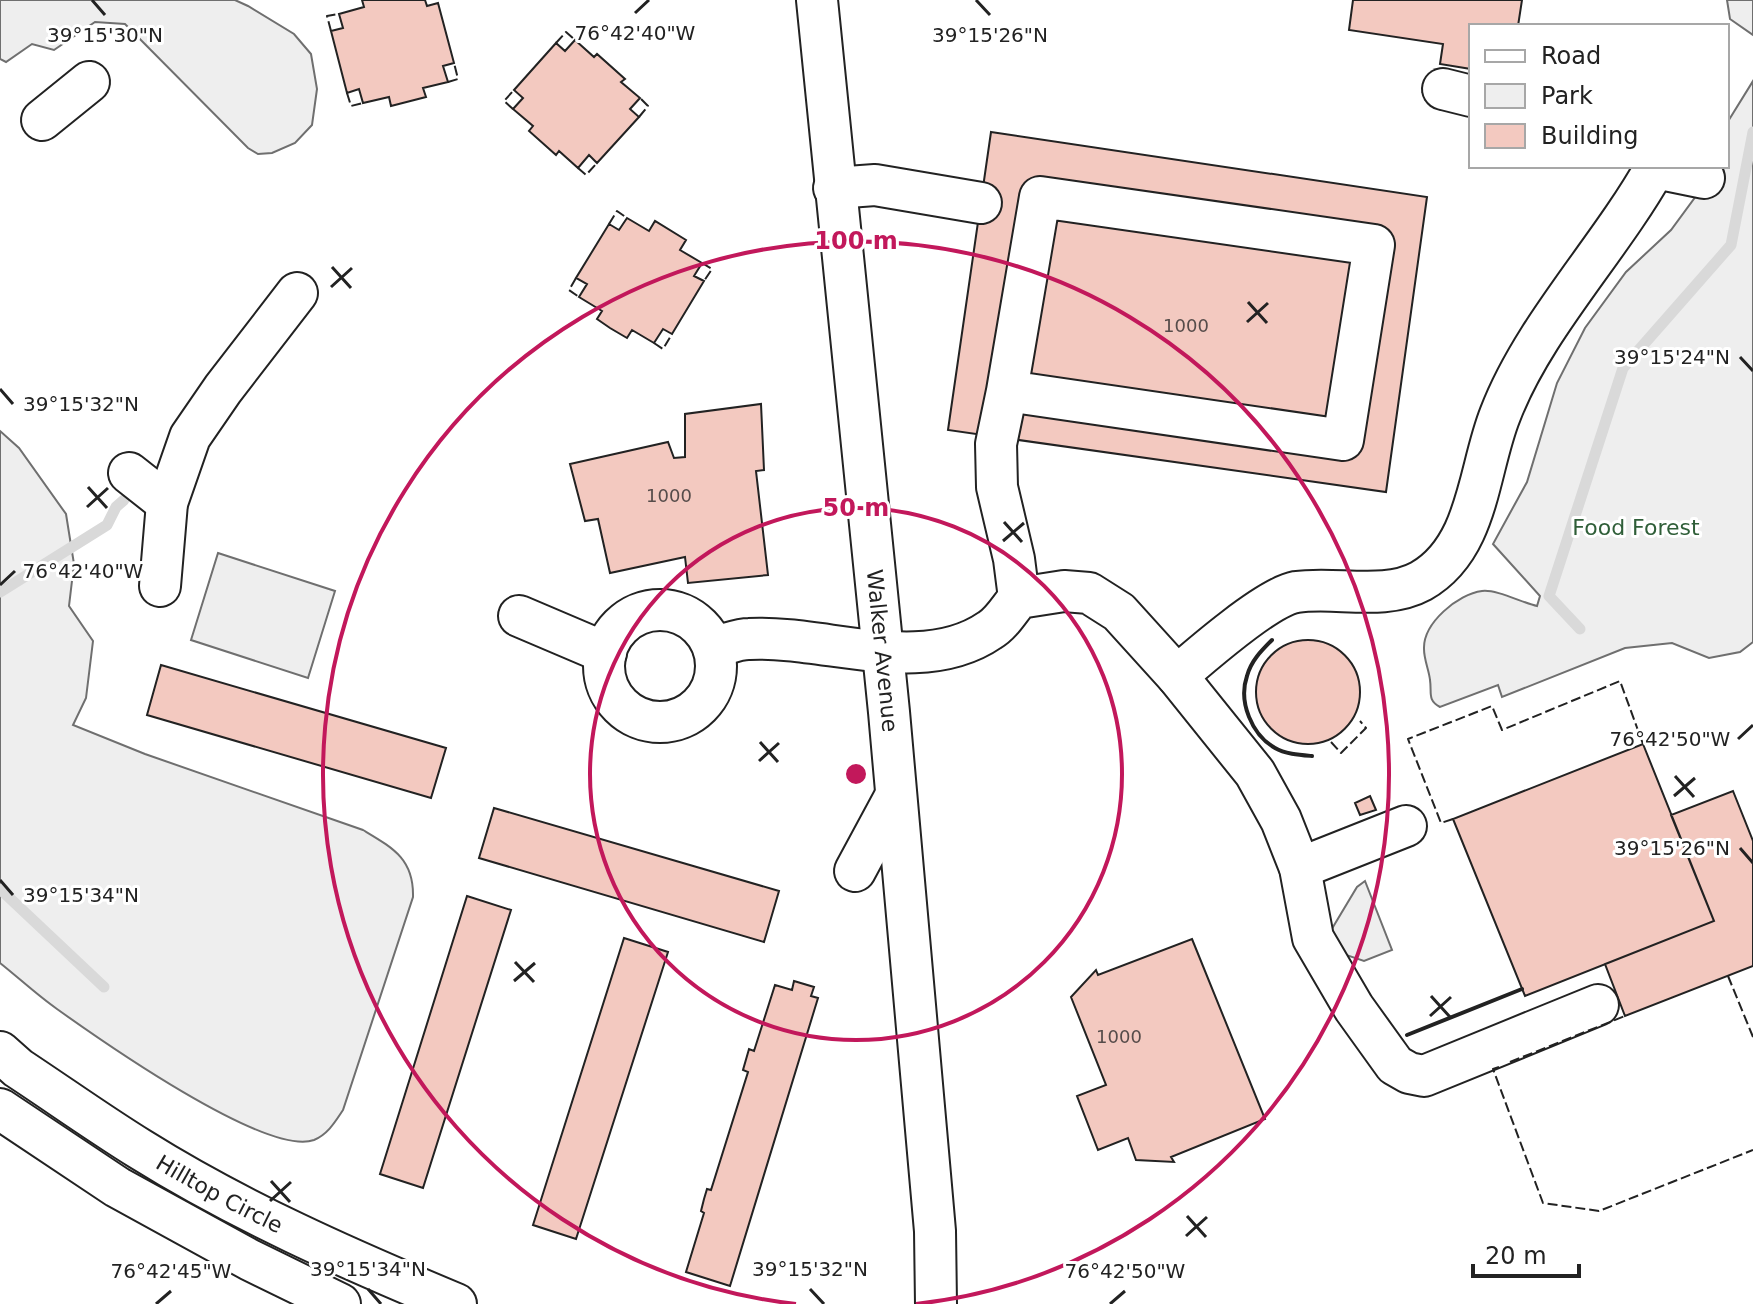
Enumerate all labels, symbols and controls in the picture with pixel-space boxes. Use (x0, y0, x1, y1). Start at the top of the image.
text: 76°42'40"W (575, 21, 696, 45)
text: 39°15'30"N (47, 23, 163, 47)
text: 39°15'26"N (932, 23, 1048, 47)
legend (1469, 24, 1729, 168)
text: Road (1541, 42, 1601, 70)
text: Park (1541, 82, 1593, 110)
text: Building (1541, 122, 1638, 150)
text: 100 m (814, 227, 898, 255)
house number: 1000 (1163, 315, 1209, 336)
text: 39°15'24"N (1614, 345, 1730, 369)
text: 39°15'32"N (23, 392, 139, 416)
house number: 1000 (646, 485, 692, 506)
text: 50 m (823, 494, 889, 522)
park label: Food Forest (1572, 515, 1700, 540)
text: 76°42'40"W (23, 559, 144, 583)
street label: Walker Avenue (862, 568, 903, 733)
text: 76°42'50"W (1610, 727, 1731, 751)
centre of rings (842, 760, 870, 788)
text: 39°15'26"N (1614, 836, 1730, 860)
text: 39°15'34"N (23, 883, 139, 907)
house number: 1000 (1096, 1026, 1142, 1047)
street label: Hilltop Circle (152, 1150, 287, 1238)
scale bar (1473, 1228, 1579, 1278)
text: 20 m (1485, 1242, 1547, 1270)
text: 39°15'34"N (310, 1257, 426, 1281)
text: 39°15'32"N (752, 1257, 868, 1281)
text: 76°42'45"W (111, 1259, 232, 1283)
text: 76°42'50"W (1065, 1259, 1186, 1283)

